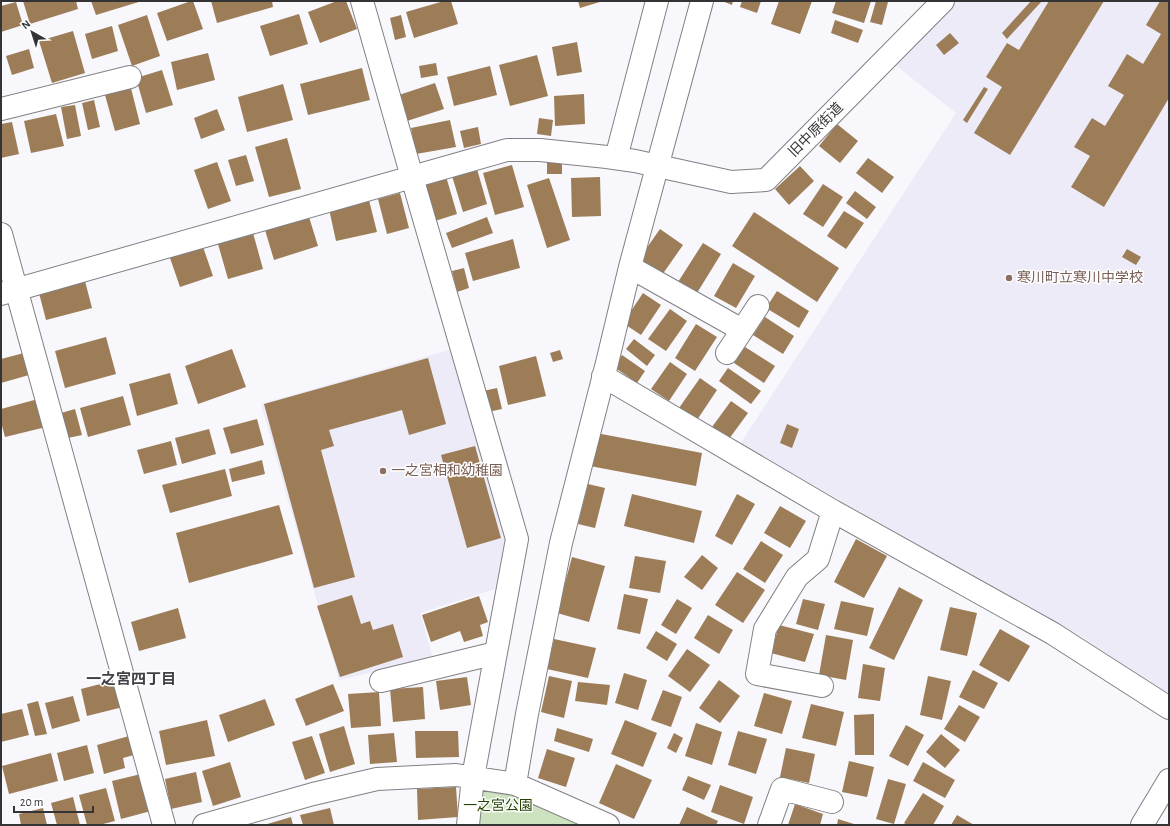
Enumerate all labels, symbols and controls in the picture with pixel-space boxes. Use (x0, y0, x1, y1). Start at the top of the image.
north arrow (12, 12, 52, 52)
text: N (20, 18, 32, 31)
street label: 旧中原街道 (786, 100, 846, 160)
place label: 寒川町立寒川中学校 (1017, 270, 1143, 285)
marker: 寒川町立寒川中学校 (1004, 273, 1014, 283)
place label: 一之宮相和幼稚園 (391, 463, 503, 478)
marker: 一之宮相和幼稚園 (378, 466, 388, 476)
district label: 一之宮四丁目 (86, 671, 176, 687)
scale bar (14, 788, 93, 814)
text: 20 m (20, 796, 43, 808)
park label: 一之宮公園 (463, 798, 533, 813)

